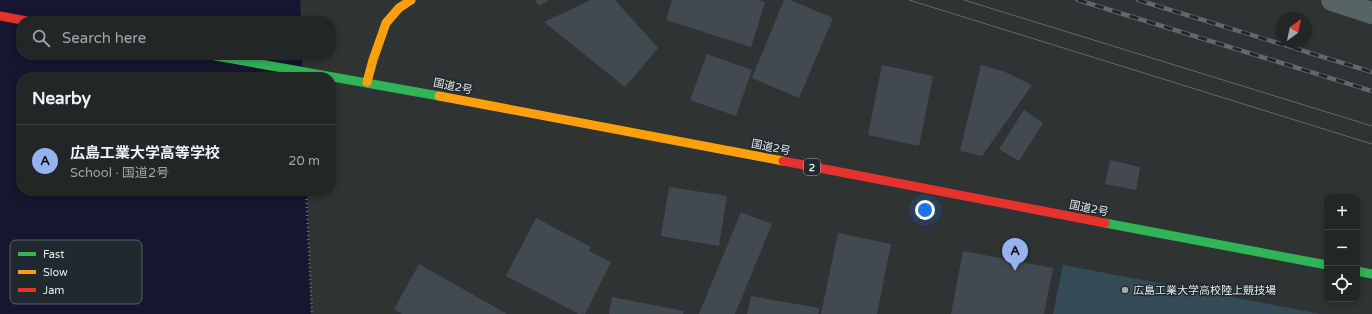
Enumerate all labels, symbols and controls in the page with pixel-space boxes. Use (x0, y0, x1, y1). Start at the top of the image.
north arrow (1276, 12, 1312, 48)
search box (16, 16, 336, 60)
icon: search (30, 27, 52, 49)
text: Search here (62, 29, 146, 47)
street label: 国道2号 (432, 76, 474, 97)
text: Nearby (32, 88, 91, 109)
street label: 国道2号 (750, 137, 792, 158)
text: 広島工業大学高等学校 (70, 144, 220, 162)
text: A (40, 153, 50, 169)
text: 20 m (288, 153, 320, 169)
road number: 2 (804, 159, 820, 175)
text: School · 国道2号 (70, 165, 169, 181)
map controls (1324, 194, 1360, 302)
button: + (1324, 194, 1360, 230)
street label: 国道2号 (1068, 198, 1110, 219)
your location (915, 200, 935, 220)
button: − (1324, 230, 1360, 266)
pin: A (1002, 238, 1028, 271)
legend (10, 240, 142, 304)
text: Fast (43, 248, 64, 261)
text: Slow (43, 266, 68, 279)
button: locate (1324, 266, 1360, 302)
text: Jam (43, 284, 64, 297)
place label: 広島工業大学高校陸上競技場 (1133, 284, 1276, 297)
marker: 広島工業大学高校陸上競技場 (1120, 285, 1130, 295)

